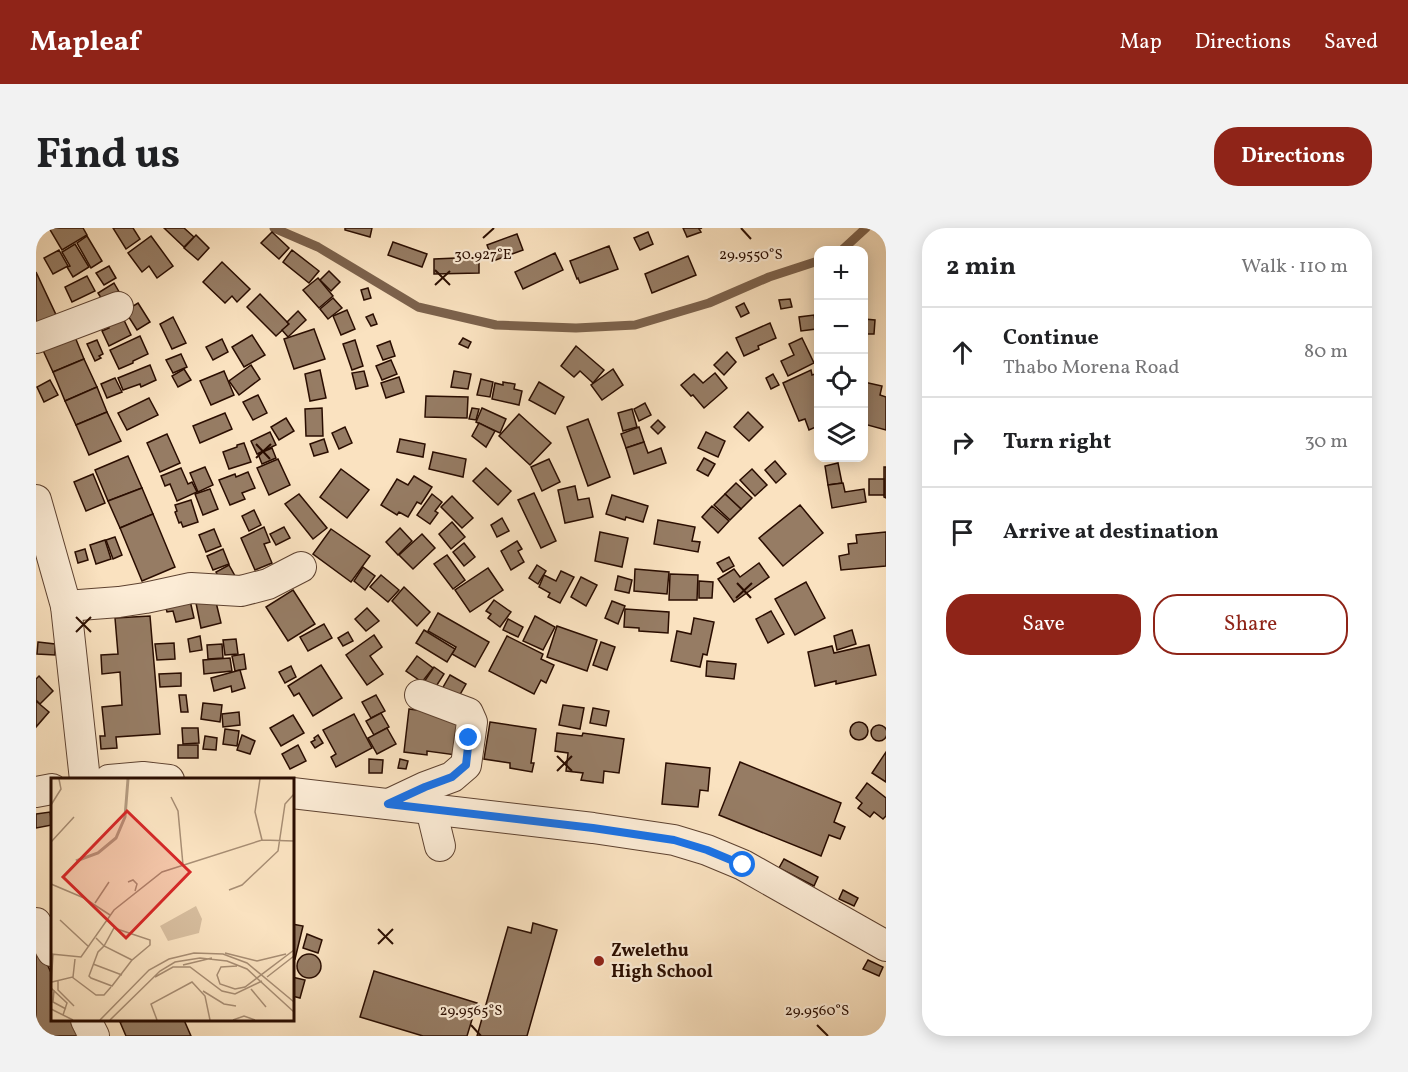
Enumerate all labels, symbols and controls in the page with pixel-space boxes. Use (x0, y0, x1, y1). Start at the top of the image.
text: Mapleaf (30, 23, 140, 62)
text: Map (1120, 28, 1162, 57)
text: Directions (1195, 28, 1291, 57)
text: Saved (1324, 28, 1378, 57)
text: Find us (36, 127, 180, 186)
button: Directions (1214, 127, 1372, 186)
text: 30.927°E (454, 245, 512, 266)
text: 29.9550°S (719, 245, 783, 266)
map controls (814, 246, 868, 462)
button: + (814, 246, 868, 300)
text: 2 min (946, 249, 1016, 285)
text: Walk · 110 m (1241, 253, 1348, 281)
button: − (814, 300, 868, 354)
text: Continue (1003, 323, 1099, 354)
icon: ahead (946, 336, 979, 369)
text: 80 m (1304, 338, 1348, 366)
button: locate (814, 354, 868, 408)
text: Thabo Morena Road (1003, 354, 1180, 382)
button: layers (814, 408, 868, 462)
icon: right (946, 426, 979, 459)
text: Turn right (1003, 427, 1111, 458)
text: 30 m (1304, 428, 1348, 456)
icon: arrive (946, 516, 979, 549)
text: Arrive at destination (1003, 517, 1219, 548)
button: Save (946, 594, 1141, 655)
button: Share (1153, 594, 1348, 655)
route end (455, 724, 481, 750)
inset map (51, 778, 294, 1021)
route start (729, 851, 755, 877)
place label: Zwelethu High School (611, 939, 713, 985)
marker: Zwelethu High School (592, 954, 606, 968)
text: 29.9565°S (440, 1001, 502, 1022)
text: 29.9560°S (785, 1001, 849, 1022)

